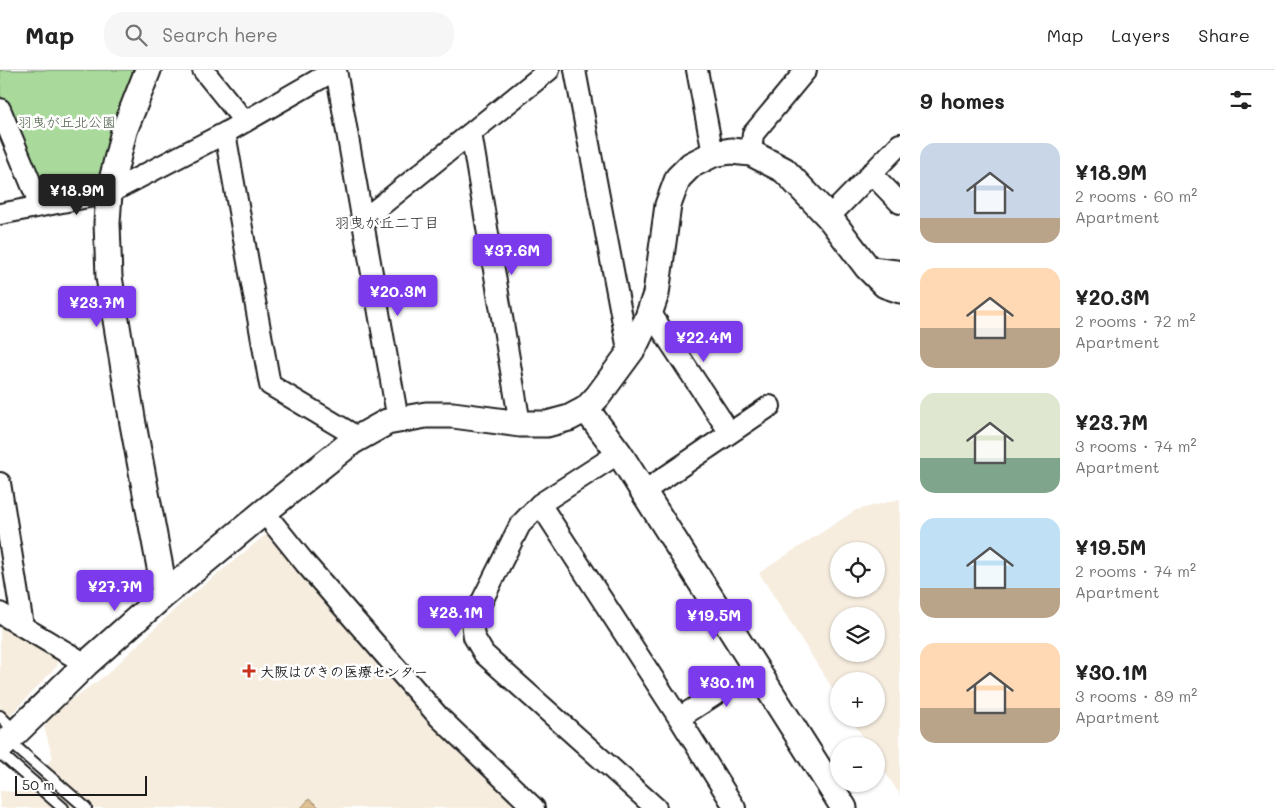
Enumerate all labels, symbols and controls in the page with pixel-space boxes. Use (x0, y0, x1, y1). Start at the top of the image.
search box (104, 12, 454, 57)
text: Map (25, 19, 74, 50)
icon: search (122, 21, 150, 49)
text: Search here (162, 22, 278, 47)
text: Map (1047, 23, 1083, 47)
text: Layers (1111, 23, 1170, 47)
text: Share (1198, 23, 1250, 47)
icon: filters (1227, 86, 1255, 114)
text: 9 homes (920, 87, 1005, 114)
park label: 羽曳が丘北公園 (18, 112, 116, 131)
text: ¥18.9M (1075, 158, 1147, 185)
icon: home (960, 163, 1020, 223)
pin: ¥18.9M (36, 174, 118, 216)
text: ¥18.9M (50, 179, 104, 200)
text: 2 rooms · 60 m² (1075, 185, 1197, 206)
text: Apartment (1075, 206, 1160, 227)
district label: 羽曳が丘二丁目 (334, 212, 440, 232)
pin: ¥37.6M (471, 234, 553, 276)
text: ¥37.6M (484, 239, 540, 260)
pin: ¥20.3M (357, 274, 439, 317)
text: ¥20.3M (369, 280, 427, 301)
text: ¥20.3M (1075, 283, 1150, 310)
pin: ¥23.7M (56, 286, 138, 328)
icon: home (960, 288, 1020, 348)
text: ¥23.7M (69, 291, 125, 312)
text: 2 rooms · 72 m² (1075, 310, 1196, 331)
pin: ¥22.4M (663, 320, 745, 363)
text: ¥22.4M (676, 326, 732, 347)
text: Apartment (1075, 331, 1160, 352)
text: ¥23.7M (1075, 408, 1148, 435)
icon: home (960, 413, 1020, 473)
text: 3 rooms · 74 m² (1075, 435, 1196, 456)
text: Apartment (1075, 456, 1160, 477)
text: ¥19.5M (1075, 533, 1146, 560)
icon: home (960, 538, 1020, 598)
map controls (830, 542, 885, 792)
button: locate (830, 542, 885, 597)
text: 2 rooms · 74 m² (1075, 560, 1196, 581)
pin: ¥27.7M (74, 570, 156, 612)
text: ¥27.7M (87, 575, 143, 596)
text: Apartment (1075, 581, 1160, 602)
pin: ¥28.1M (415, 596, 497, 638)
pin: ¥19.5M (673, 598, 755, 641)
text: ¥28.1M (429, 601, 483, 622)
text: ¥19.5M (687, 604, 741, 625)
button: layers (830, 607, 885, 662)
text: ¥30.1M (1075, 658, 1148, 685)
place label: 大阪はびきの医療センター (260, 662, 428, 681)
icon: home (960, 663, 1020, 723)
marker: 大阪はびきの医療センター (242, 664, 256, 678)
pin: ¥30.1M (686, 666, 768, 708)
text: ¥30.1M (699, 671, 755, 692)
button: + (830, 672, 885, 727)
text: 3 rooms · 89 m² (1075, 685, 1197, 706)
text: Apartment (1075, 706, 1160, 727)
button: − (830, 737, 885, 792)
scale bar (15, 773, 148, 796)
text: 50 m (22, 775, 54, 794)

